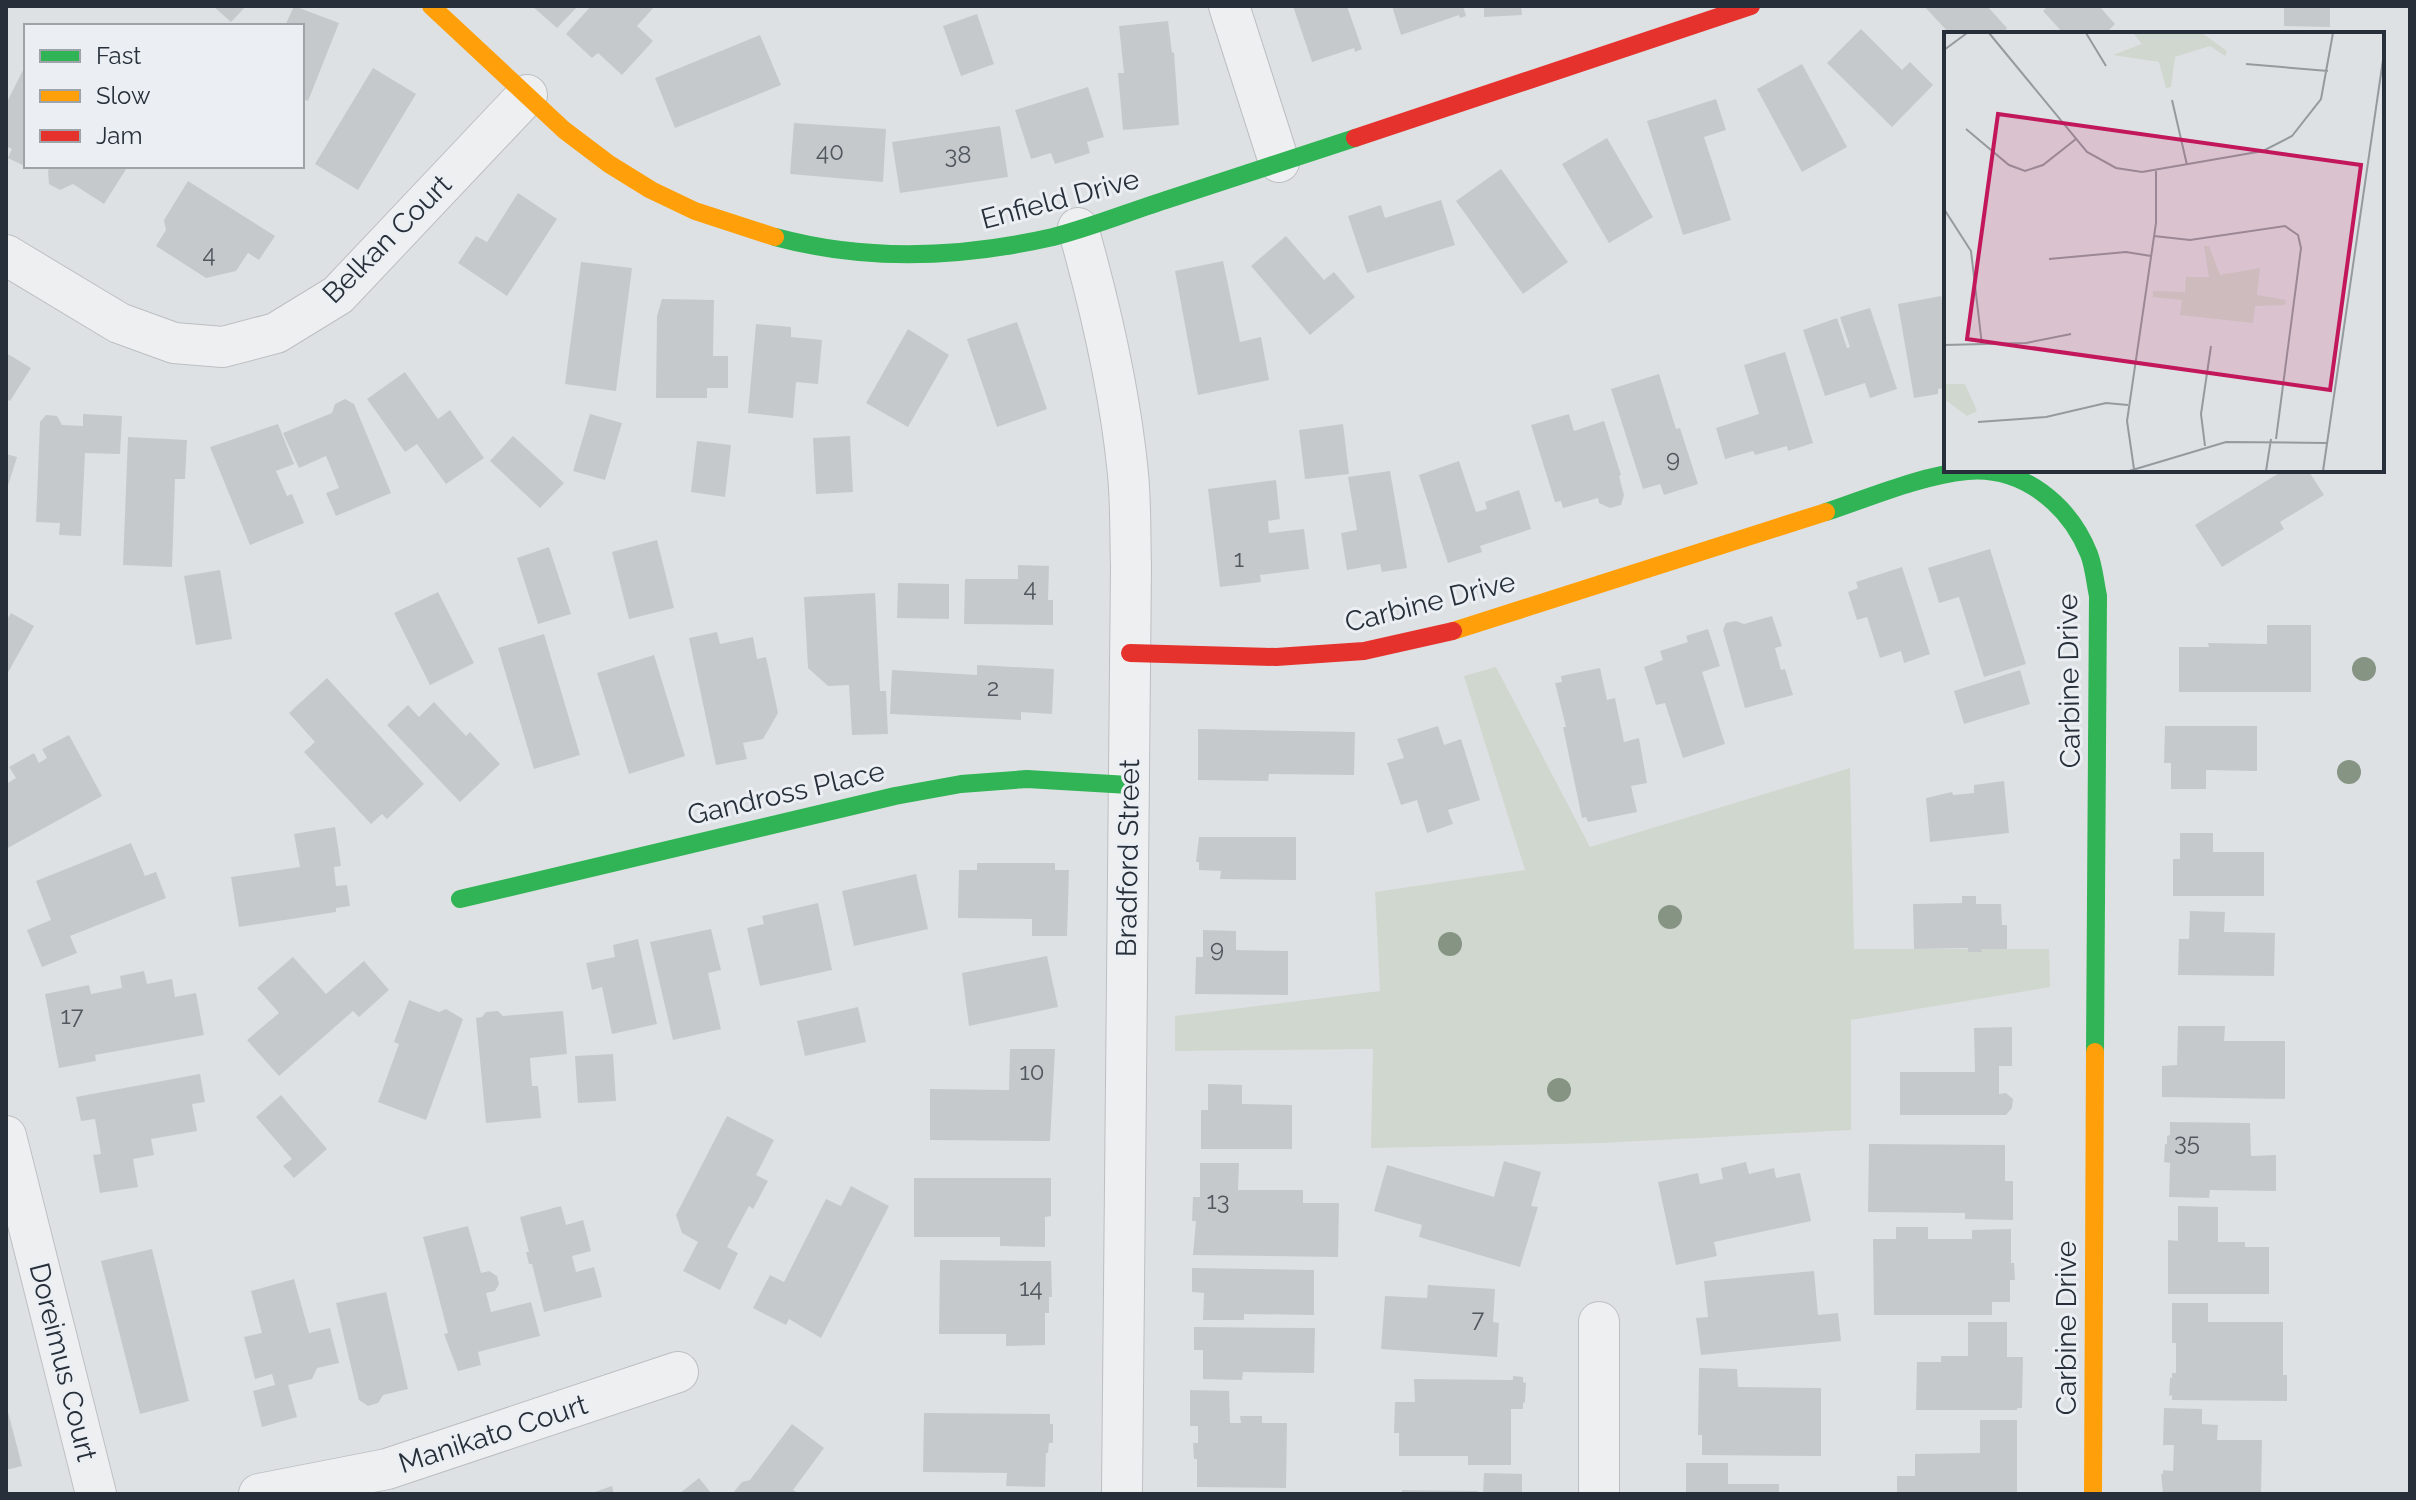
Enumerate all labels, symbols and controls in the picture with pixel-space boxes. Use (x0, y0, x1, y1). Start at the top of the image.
legend (24, 24, 304, 168)
inset map (1944, 32, 2384, 472)
text: Fast (96, 41, 141, 70)
text: Slow (96, 81, 151, 110)
text: Jam (96, 121, 142, 150)
house number: 40 (816, 137, 844, 166)
house number: 38 (944, 140, 972, 169)
street label: Enfield Drive (977, 162, 1143, 236)
street label: Belkan Court (316, 168, 458, 310)
house number: 4 (202, 239, 216, 268)
house number: 9 (1666, 444, 1680, 473)
house number: 1 (1234, 544, 1244, 573)
street label: Carbine Drive (1341, 565, 1519, 639)
house number: 4 (1023, 573, 1037, 602)
street label: Carbine Drive (2051, 594, 2087, 768)
house number: 2 (987, 673, 999, 702)
street label: Gandross Place (684, 754, 888, 832)
street label: Bradford Street (1110, 758, 1146, 957)
house number: 9 (1210, 934, 1224, 963)
house number: 17 (61, 1001, 84, 1030)
house number: 10 (1020, 1057, 1044, 1086)
house number: 35 (2174, 1127, 2200, 1156)
house number: 13 (1206, 1186, 1230, 1215)
street label: Carbine Drive (2050, 1241, 2083, 1415)
street label: Doreimus Court (22, 1259, 104, 1465)
house number: 14 (1019, 1273, 1043, 1302)
house number: 7 (1472, 1304, 1485, 1333)
street label: Manikato Court (394, 1388, 592, 1480)

